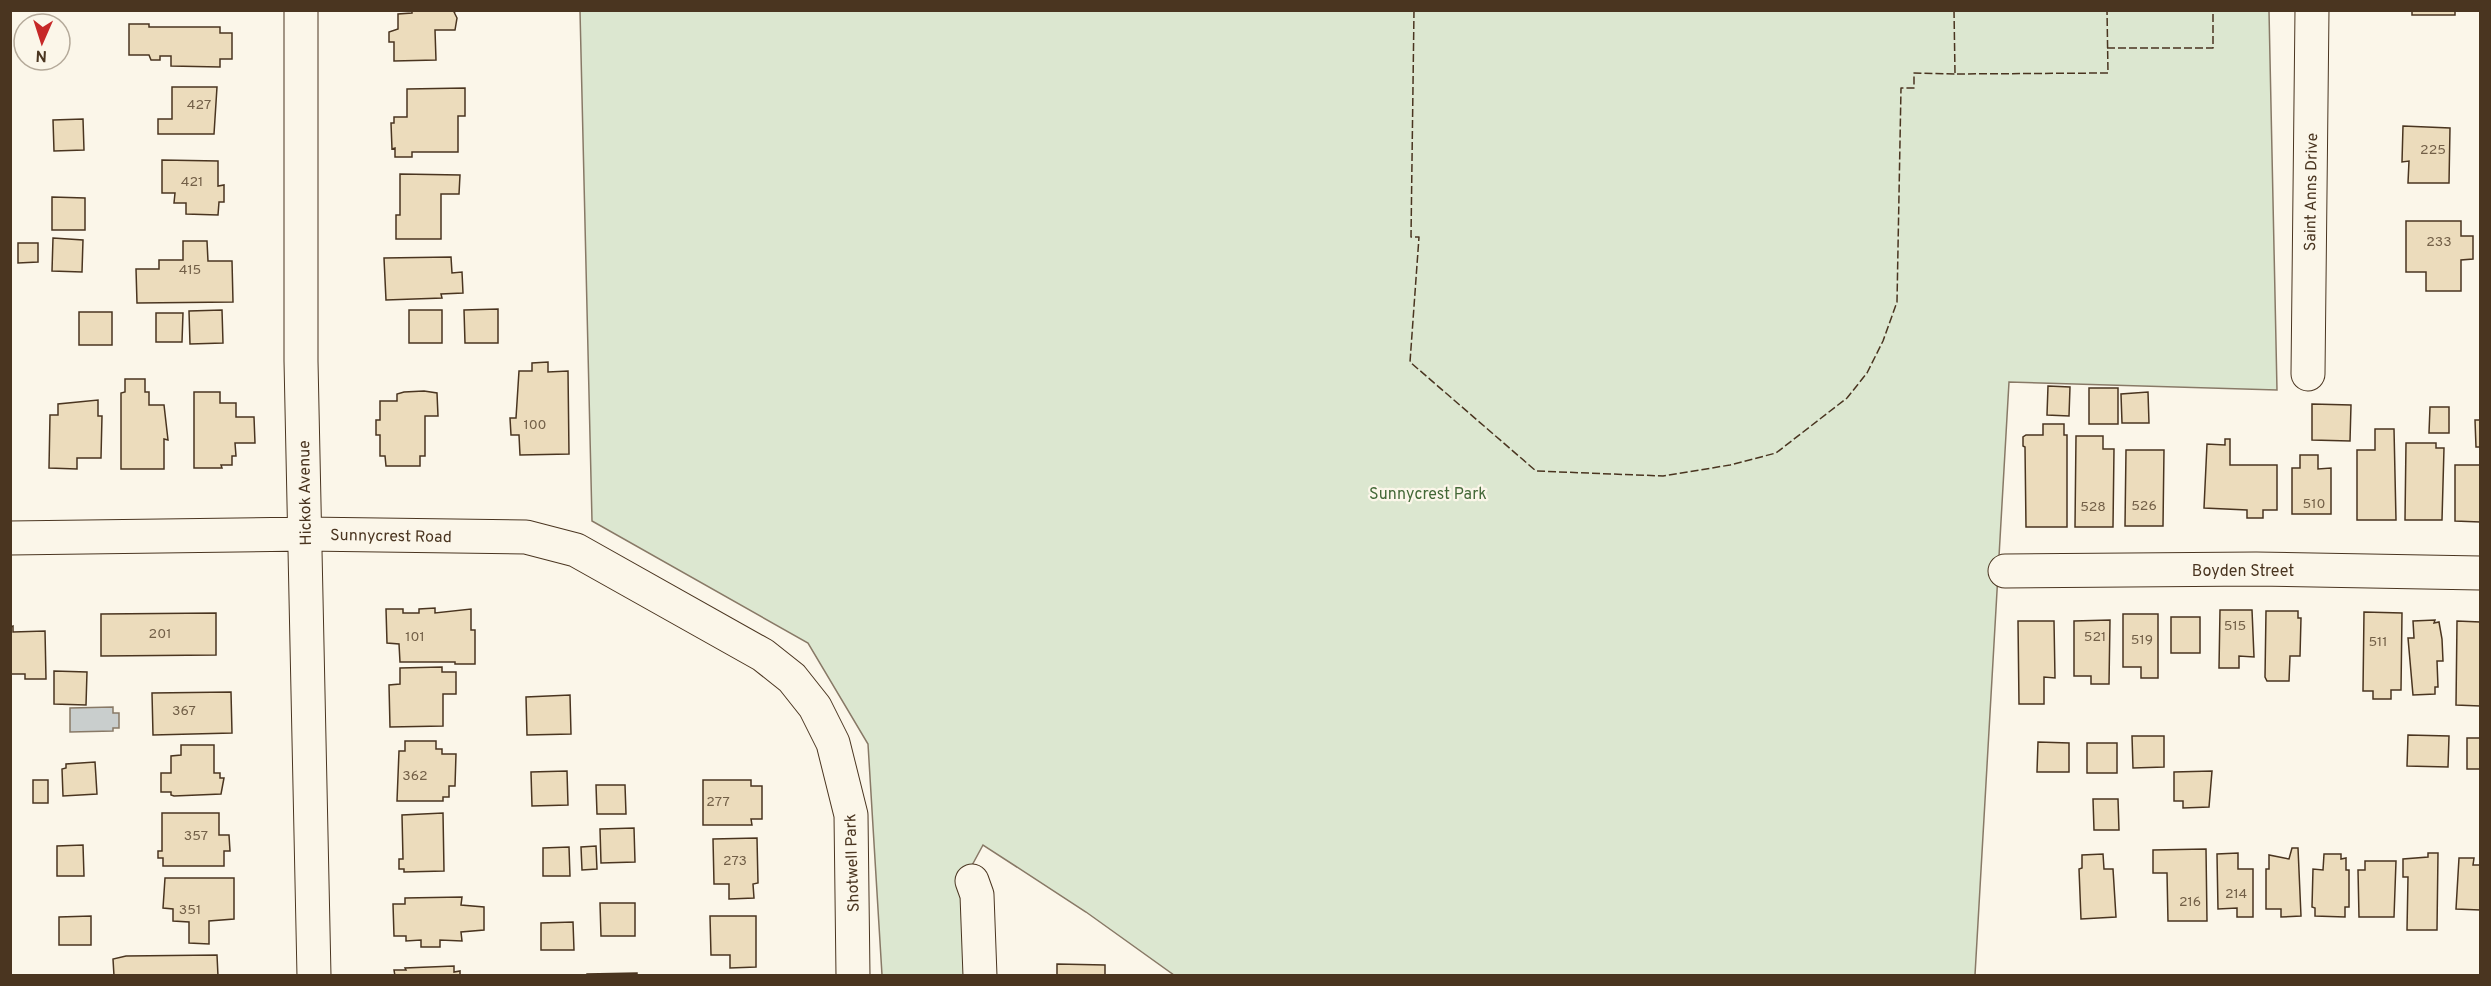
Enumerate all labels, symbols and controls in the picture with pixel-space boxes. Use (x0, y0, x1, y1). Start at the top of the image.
north arrow (12, 12, 72, 72)
text: N (35, 45, 48, 65)
house number: 427 (187, 97, 211, 114)
street label: Saint Anns Drive (2301, 133, 2323, 251)
house number: 225 (2420, 142, 2446, 159)
house number: 421 (181, 174, 203, 191)
house number: 233 (2426, 234, 2452, 251)
house number: 415 (179, 262, 201, 279)
house number: 100 (523, 417, 547, 434)
street label: Hickok Avenue (295, 440, 317, 546)
park label: Sunnycrest Park (1369, 485, 1487, 505)
house number: 510 (2303, 496, 2325, 513)
house number: 526 (2131, 498, 2157, 515)
house number: 528 (2080, 499, 2106, 516)
street label: Sunnycrest Road (330, 526, 452, 548)
street label: Boyden Street (2192, 562, 2294, 582)
house number: 515 (2224, 618, 2246, 635)
house number: 201 (149, 626, 171, 643)
house number: 101 (405, 629, 425, 646)
house number: 521 (2084, 629, 2106, 646)
house number: 519 (2131, 632, 2153, 649)
house number: 511 (2368, 634, 2388, 651)
house number: 367 (172, 703, 196, 720)
house number: 362 (402, 768, 428, 785)
house number: 277 (706, 794, 730, 811)
street label: Shotwell Park (841, 813, 865, 912)
house number: 357 (184, 828, 208, 845)
house number: 273 (723, 853, 747, 870)
house number: 214 (2225, 886, 2247, 903)
house number: 216 (2179, 894, 2201, 911)
house number: 351 (179, 902, 201, 919)

